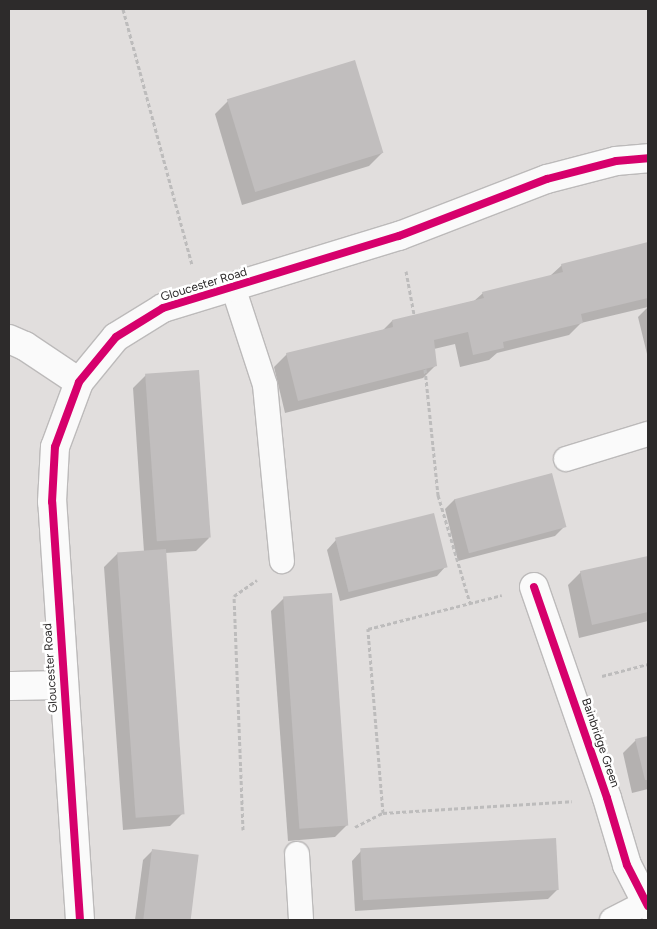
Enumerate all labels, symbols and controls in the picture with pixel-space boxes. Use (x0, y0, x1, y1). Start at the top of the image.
street label: Gloucester Road (159, 265, 249, 305)
street label: Gloucester Road (41, 623, 61, 713)
street label: Bainbridge Green (578, 697, 622, 789)

